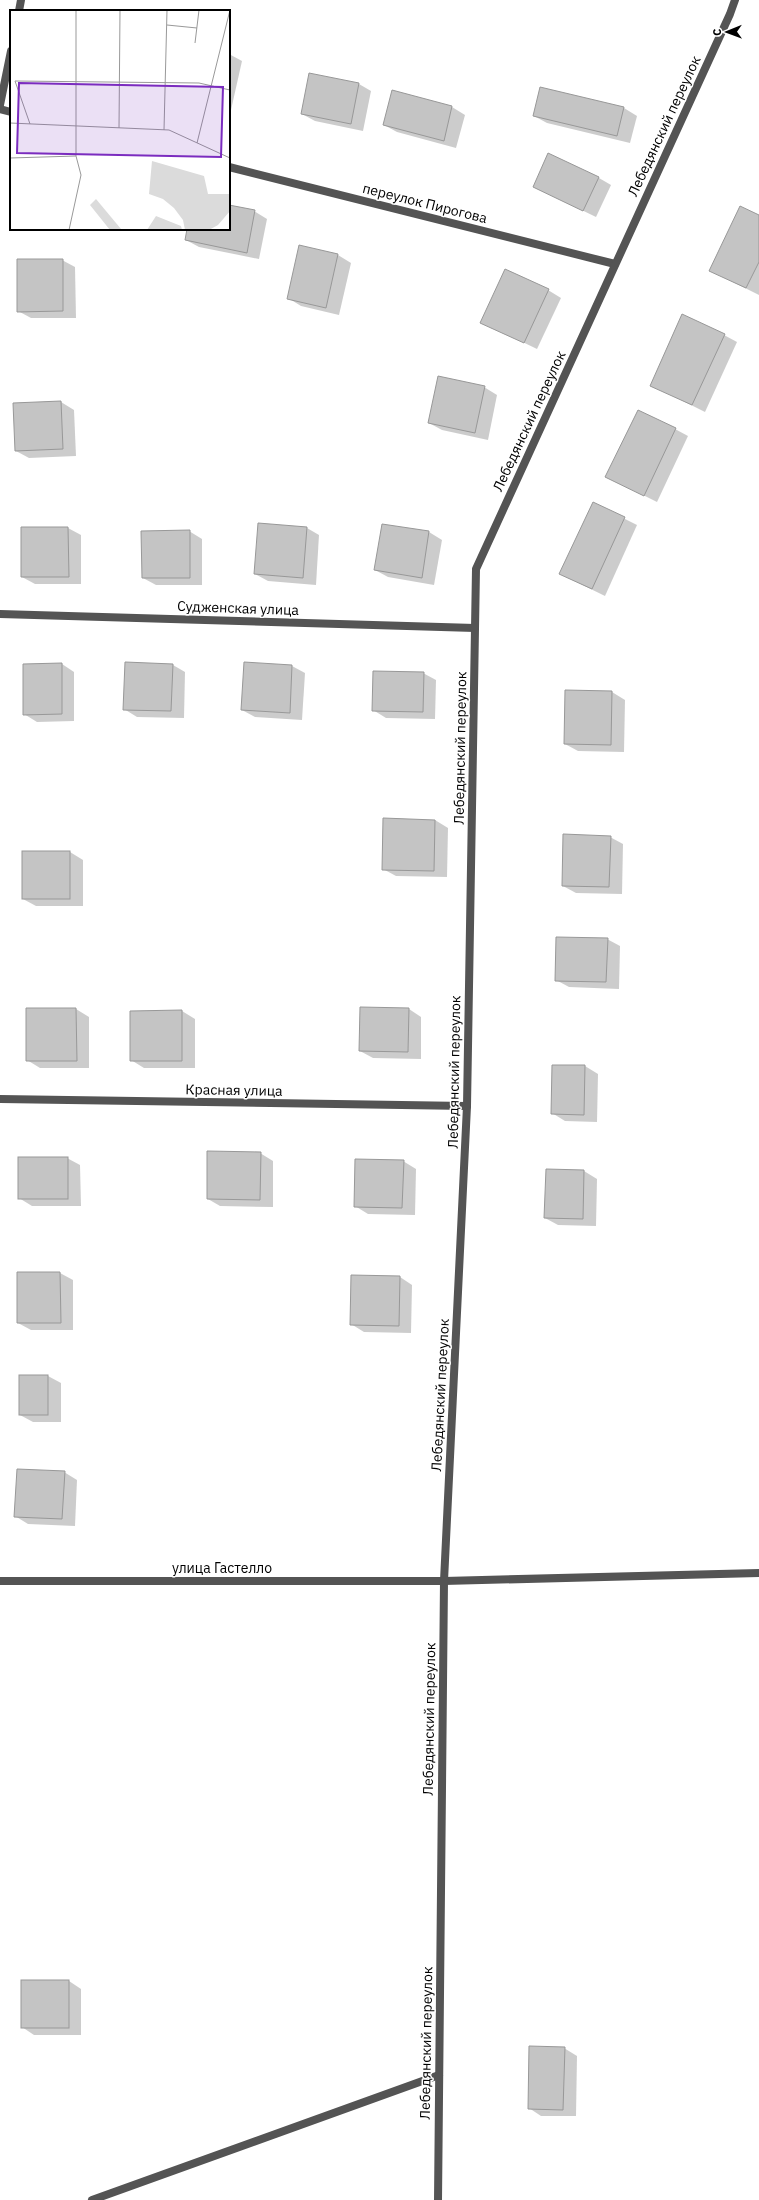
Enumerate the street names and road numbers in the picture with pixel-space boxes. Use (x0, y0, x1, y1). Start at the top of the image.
street label: Лебедянский переулок (623, 53, 705, 199)
street label: переулок Пирогова (361, 179, 490, 227)
street label: Лебедянский переулок (488, 348, 570, 494)
street label: Судженская улица (177, 597, 300, 619)
street label: Лебедянский переулок (450, 671, 470, 825)
street label: Лебедянский переулок (444, 995, 464, 1149)
street label: Красная улица (185, 1080, 283, 1100)
street label: Лебедянский переулок (427, 1318, 453, 1472)
street label: улица Гастелло (172, 1559, 272, 1577)
street label: Лебедянский переулок (419, 1642, 439, 1796)
street label: Лебедянский переулок (416, 1966, 436, 2120)

